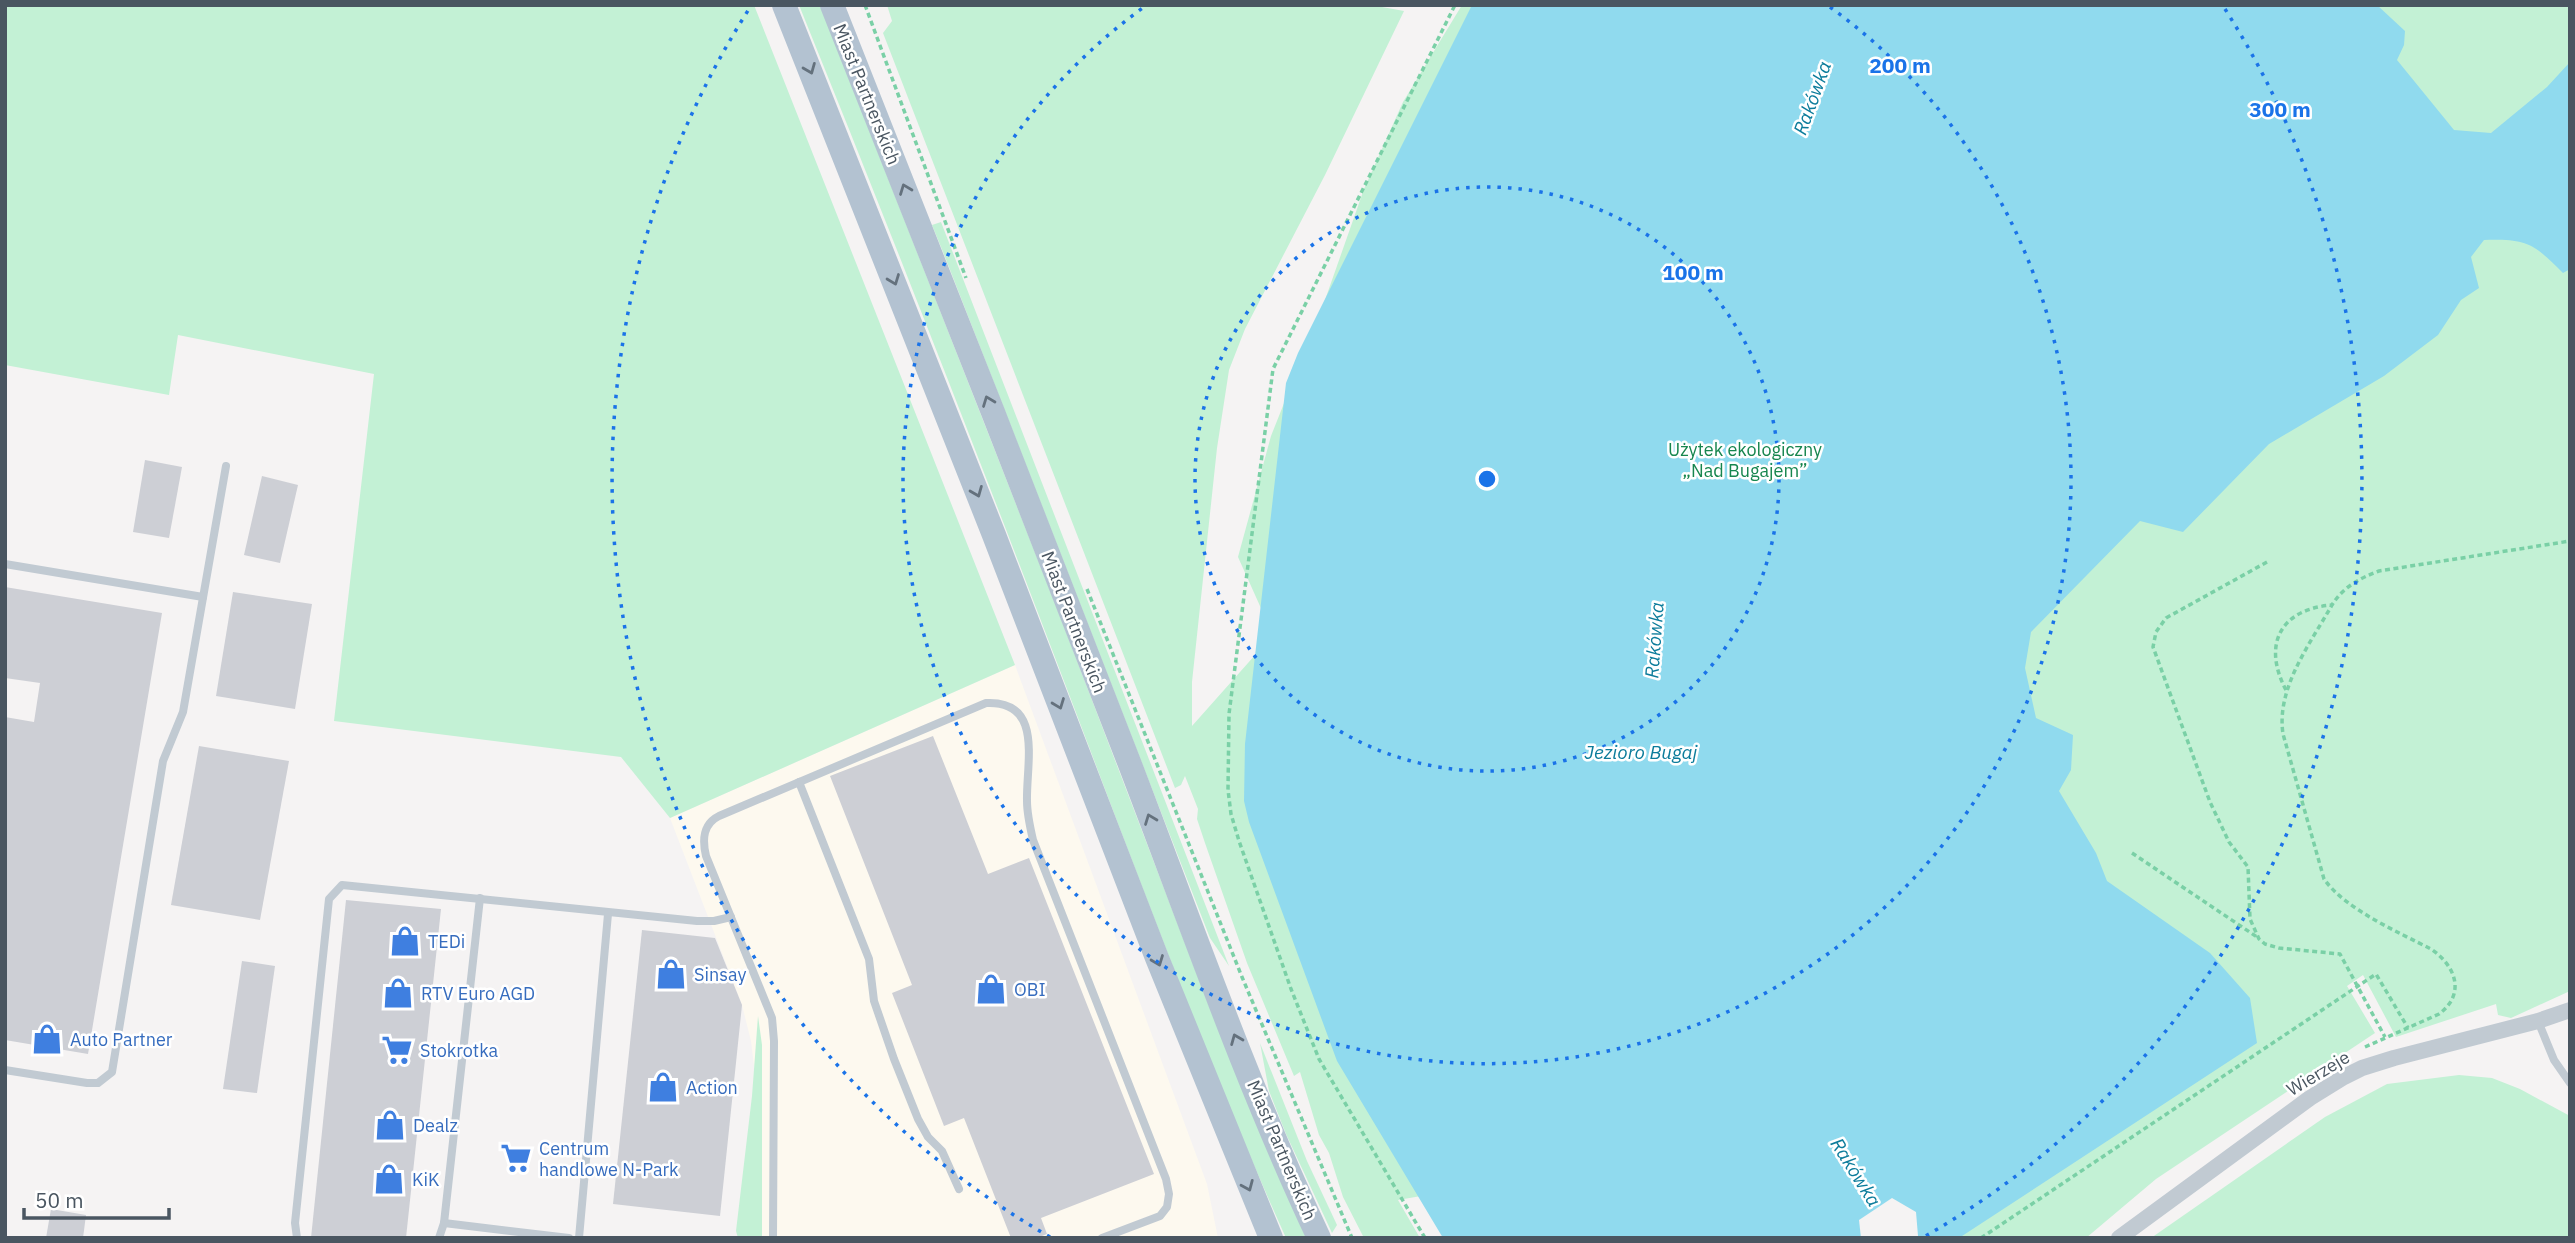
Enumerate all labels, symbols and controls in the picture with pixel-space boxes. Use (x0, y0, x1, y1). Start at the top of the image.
street label: Miast Partnerskich (828, 20, 906, 168)
text: 200 m (1869, 51, 1931, 79)
water label: Rakówka (1788, 58, 1836, 138)
one-way arrow (801, 62, 815, 74)
text: 300 m (2249, 95, 2311, 123)
one-way arrow (899, 184, 913, 196)
text: 100 m (1662, 258, 1724, 286)
one-way arrow (885, 273, 899, 285)
one-way arrow (983, 396, 997, 408)
park label: Użytek ekologiczny „Nad Bugajem” (1668, 438, 1822, 482)
centre of rings (1475, 467, 1499, 491)
one-way arrow (969, 485, 983, 497)
street label: Miast Partnerskich (1036, 548, 1112, 696)
water label: Rakówka (1639, 601, 1669, 679)
one-way arrow (1050, 697, 1064, 709)
water label: Jezioro Bugaj (1585, 740, 1699, 764)
one-way arrow (1145, 813, 1159, 825)
shop icon: TEDi (388, 924, 422, 958)
place label: TEDi (428, 930, 465, 953)
one-way arrow (1149, 954, 1163, 966)
shop icon: Sinsay (654, 957, 688, 991)
place label: Sinsay (694, 963, 746, 986)
shop icon: OBI (974, 972, 1008, 1006)
shop icon: RTV Euro AGD (381, 976, 415, 1010)
place label: OBI (1014, 978, 1046, 1001)
place label: RTV Euro AGD (421, 982, 535, 1005)
shop icon: Auto Partner (30, 1022, 64, 1056)
place label: Auto Partner (70, 1028, 173, 1051)
supermarket icon: Stokrotka (380, 1033, 414, 1067)
one-way arrow (1230, 1034, 1244, 1046)
place label: Stokrotka (420, 1039, 499, 1062)
street label: Wierzeje (2282, 1045, 2354, 1101)
shop icon: Action (646, 1070, 680, 1104)
place label: Action (686, 1076, 738, 1099)
street label: Miast Partnerskich (1242, 1076, 1322, 1224)
shop icon: Dealz (373, 1108, 407, 1142)
place label: Dealz (413, 1114, 458, 1137)
water label: Rakówka (1826, 1133, 1886, 1211)
place label: Centrum handlowe N-Park (539, 1137, 679, 1181)
supermarket icon: Centrum handlowe N-Park (499, 1141, 533, 1175)
shop icon: KiK (372, 1162, 406, 1196)
place label: KiK (412, 1168, 440, 1191)
scale bar (24, 1176, 170, 1220)
one-way arrow (1240, 1179, 1254, 1191)
text: 50 m (35, 1186, 84, 1214)

